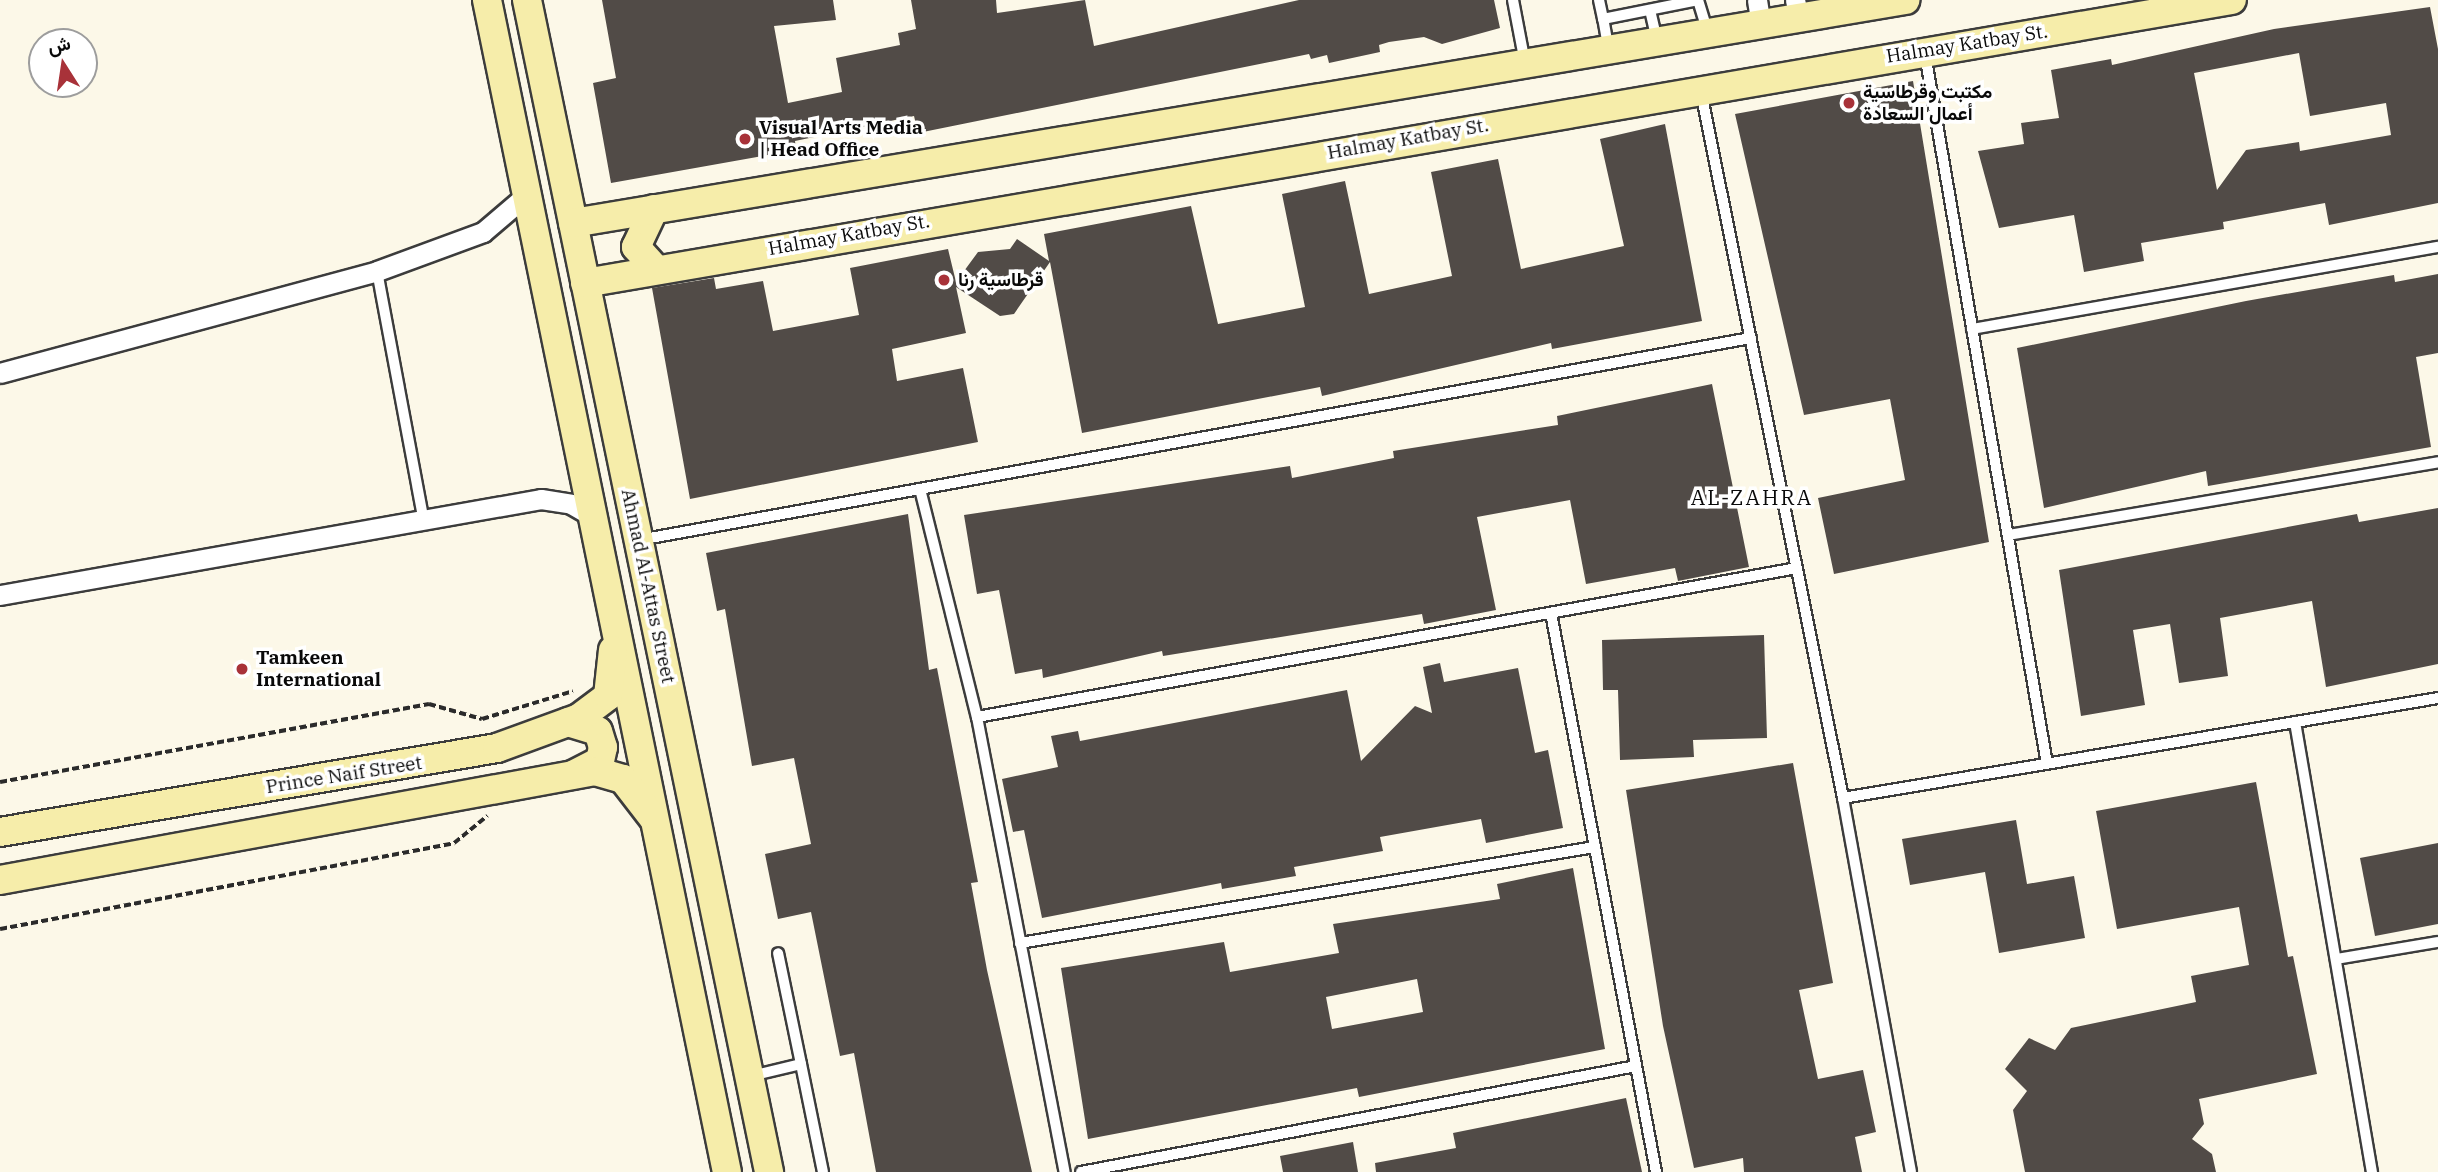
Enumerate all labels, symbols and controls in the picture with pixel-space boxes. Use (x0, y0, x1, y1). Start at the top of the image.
street label: Halmay Katbay St. (1885, 20, 2049, 68)
north arrow (28, 28, 98, 98)
text: ش (45, 30, 73, 59)
place label: مكتبت وقرطاسية أعمال السعادة (1863, 81, 1992, 125)
marker: مكتبت وقرطاسية أعمال السعادة (1841, 95, 1857, 111)
street label: Halmay Katbay St. (1326, 114, 1490, 164)
place label: Visual Arts Media | Head Office (759, 117, 923, 161)
marker: Visual Arts Media | Head Office (737, 131, 753, 147)
street label: Halmay Katbay St. (767, 210, 931, 260)
place label: قرطاسية رنا (958, 269, 1044, 291)
marker: قرطاسية رنا (936, 272, 952, 288)
district label: AL-ZAHRA (1692, 484, 1812, 510)
street label: Ahmad Al-Attas Street (616, 487, 680, 685)
place label: Tamkeen International (256, 647, 381, 691)
marker: Tamkeen International (234, 661, 250, 677)
street label: Prince Naif Street (264, 751, 424, 799)

